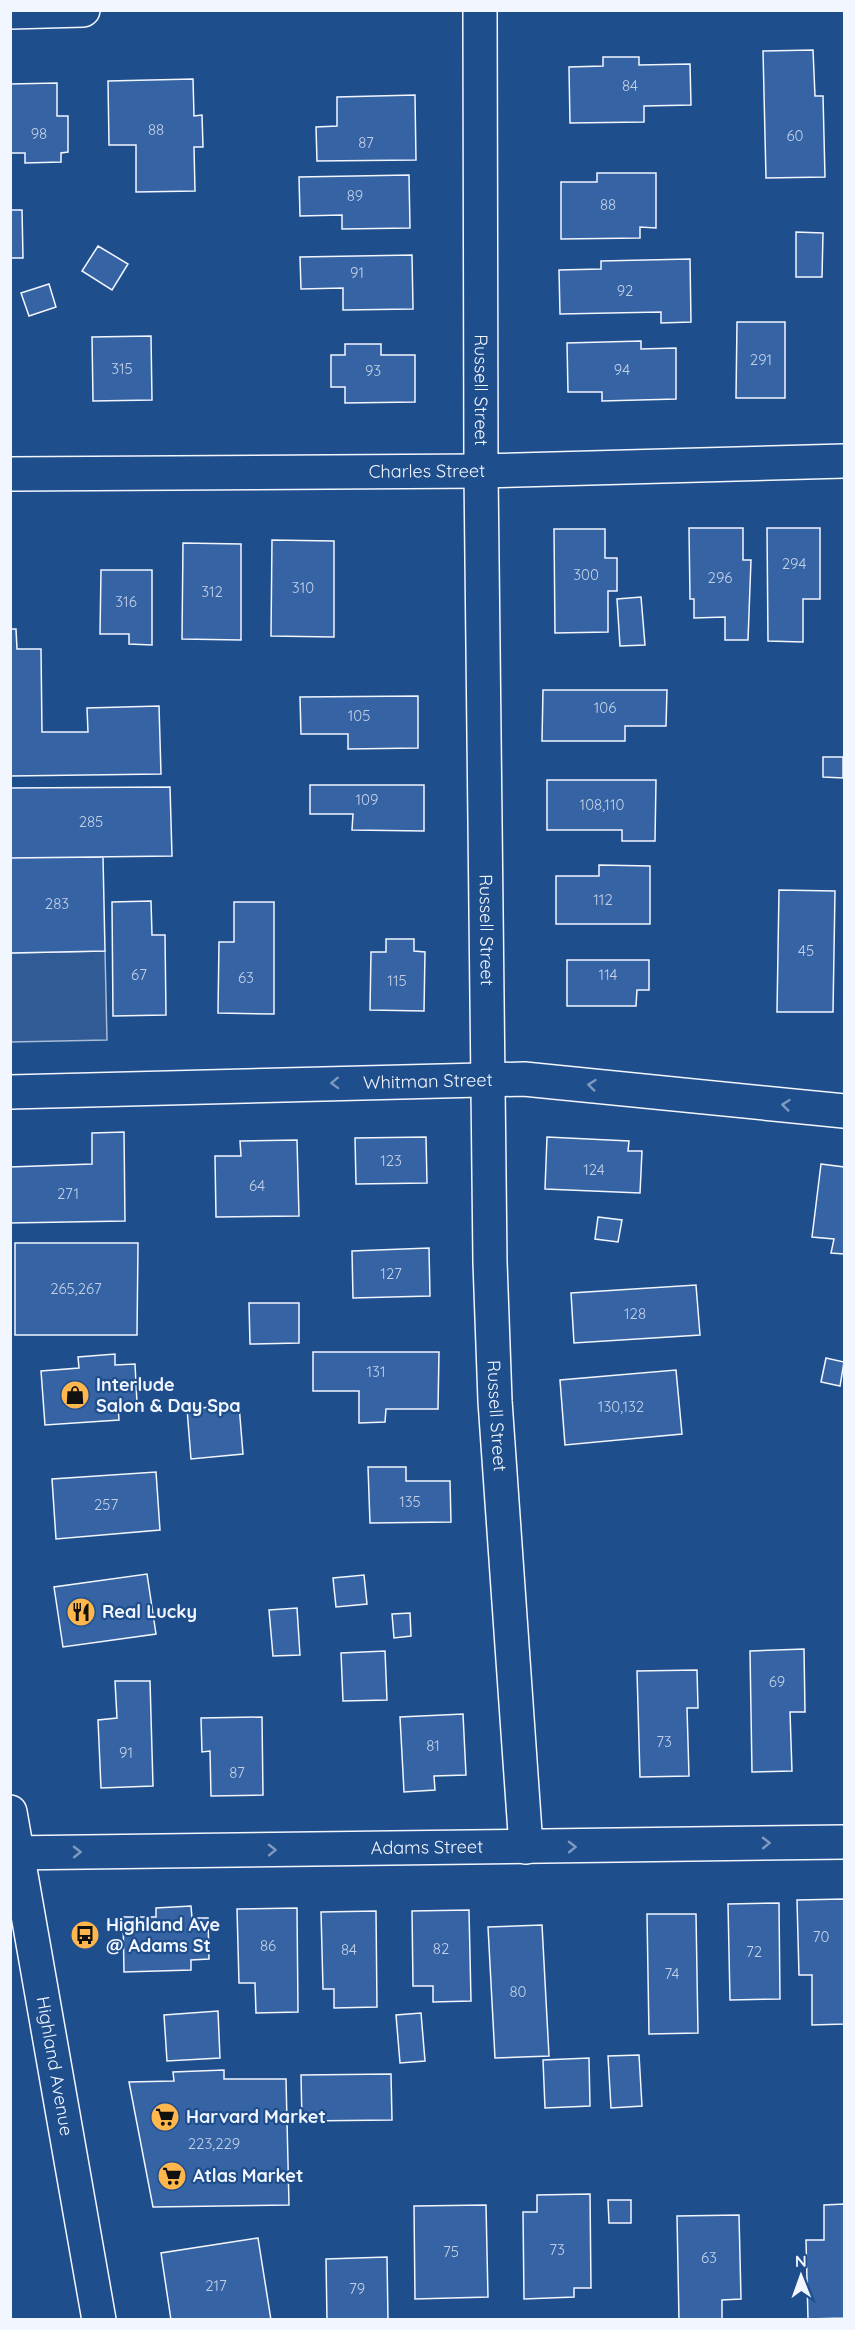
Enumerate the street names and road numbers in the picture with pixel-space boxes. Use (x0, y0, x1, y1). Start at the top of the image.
street label: Russell Street (470, 334, 493, 446)
street label: Charles Street (369, 459, 486, 483)
street label: Russell Street (475, 874, 499, 986)
street label: Whitman Street (363, 1068, 493, 1094)
street label: Russell Street (483, 1360, 512, 1472)
street label: Adams Street (371, 1835, 483, 1859)
street label: Highland Avenue (32, 1995, 79, 2138)

